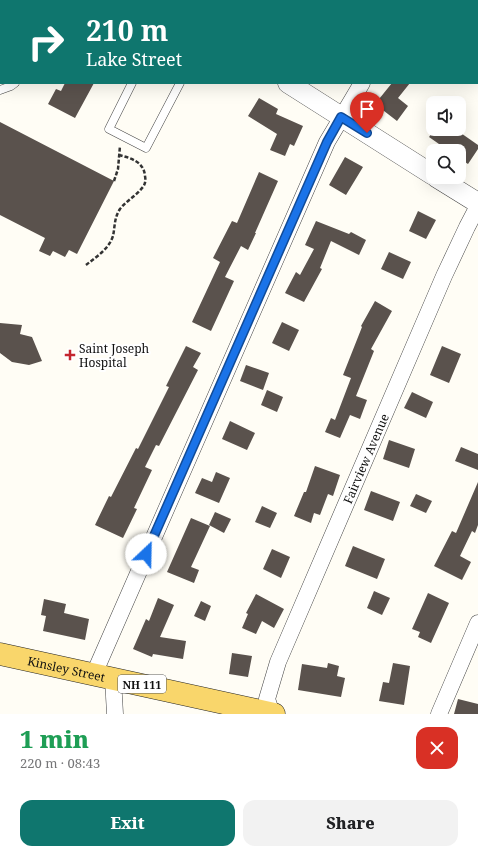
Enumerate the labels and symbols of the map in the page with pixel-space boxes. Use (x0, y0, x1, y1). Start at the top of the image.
pin (350, 92, 384, 133)
place label: Saint Joseph Hospital (79, 340, 150, 371)
marker: Saint Joseph Hospital (64, 349, 76, 361)
street label: Fairview Avenue (339, 411, 392, 506)
position arrow (125, 533, 167, 575)
street label: Kinsley Street (26, 652, 107, 685)
road number: NH 111 (118, 675, 166, 693)

